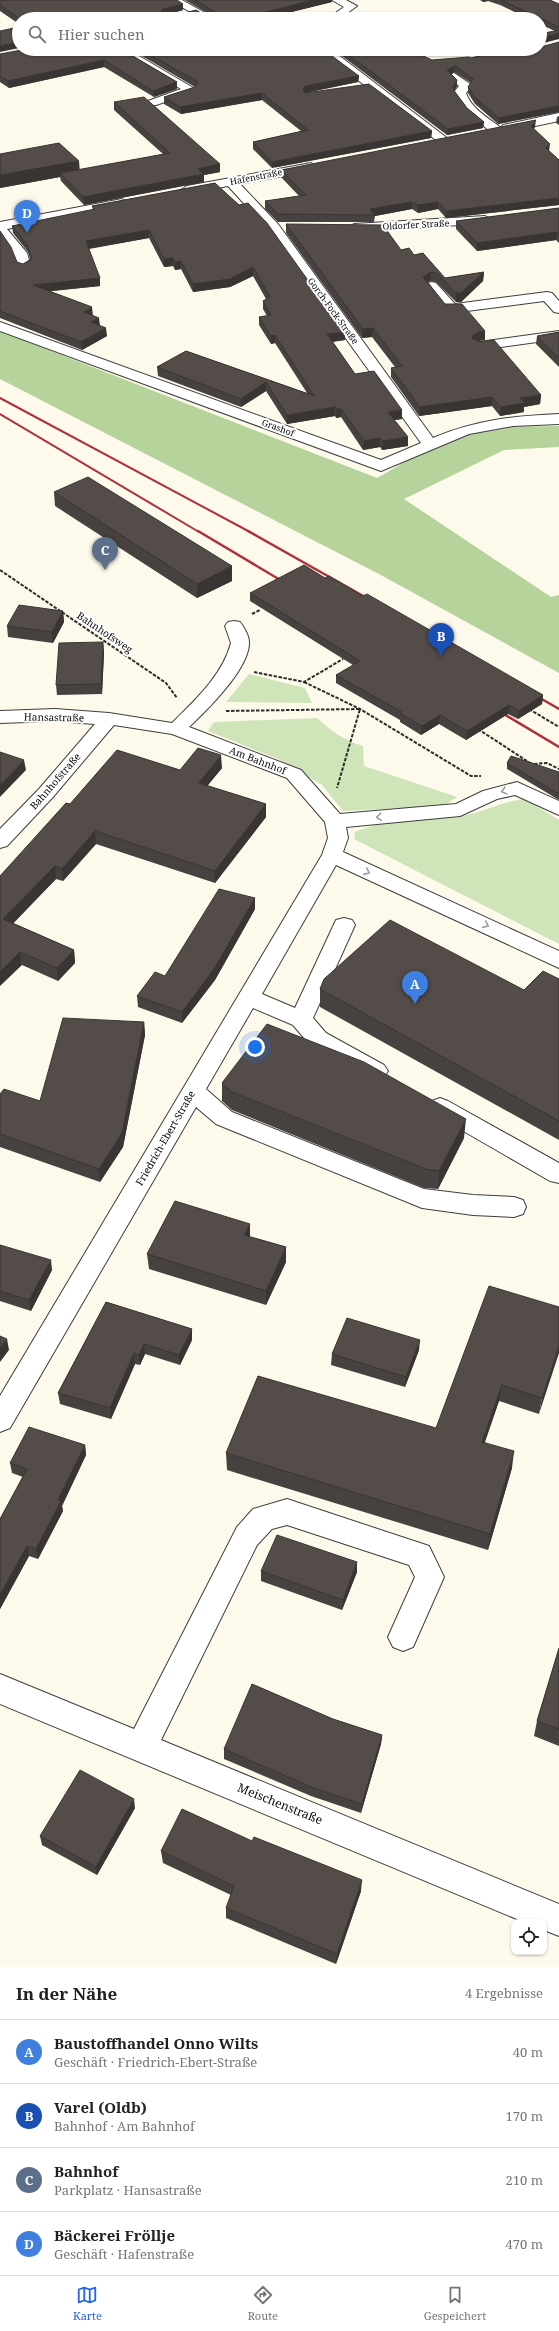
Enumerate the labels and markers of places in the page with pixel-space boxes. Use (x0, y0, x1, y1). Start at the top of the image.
pin: D (14, 200, 40, 233)
pin: C (92, 537, 118, 570)
pin: B (428, 623, 454, 656)
pin: A (402, 971, 428, 1004)

